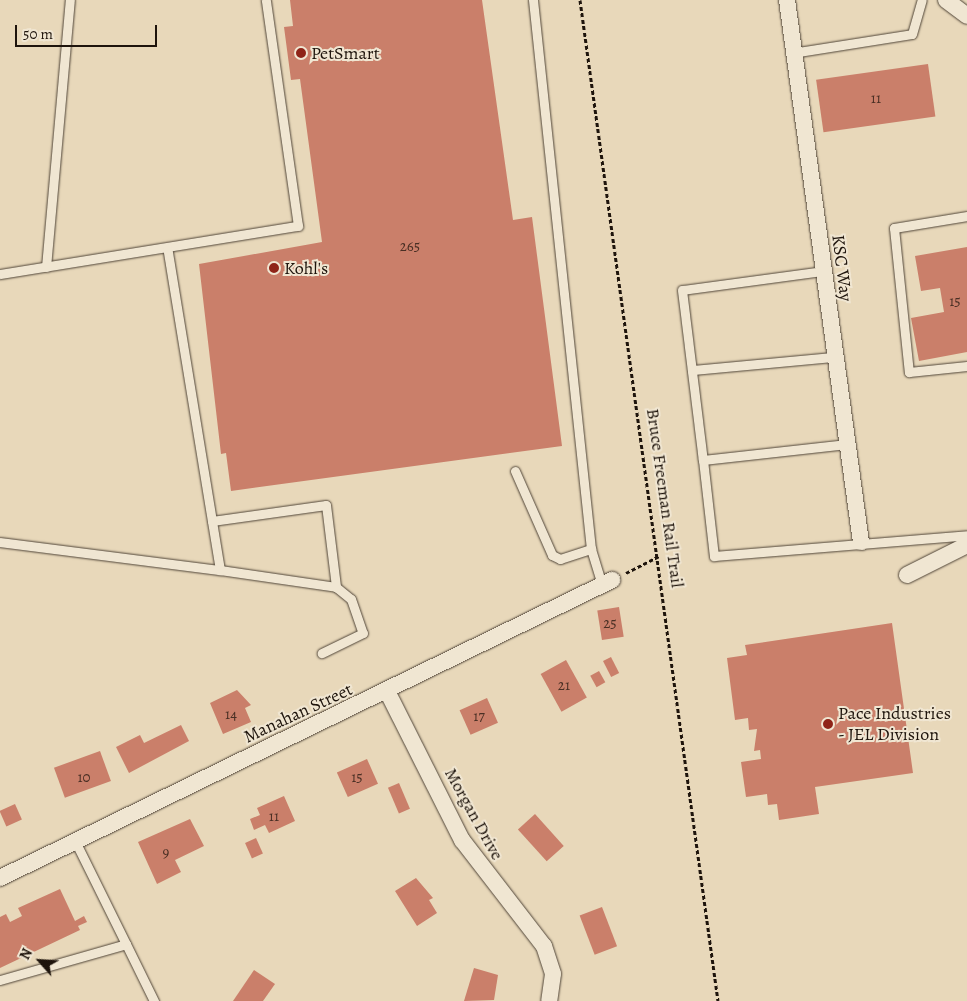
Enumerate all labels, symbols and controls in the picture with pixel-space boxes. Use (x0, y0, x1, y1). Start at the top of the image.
scale bar (18, 15, 160, 47)
text: 50 m (23, 24, 53, 44)
place label: PetSmart (311, 42, 380, 64)
marker: PetSmart (295, 47, 307, 59)
house number: 11 (871, 90, 881, 108)
street label: KSC Way (827, 233, 857, 303)
house number: 265 (400, 238, 420, 256)
place label: Kohl's (284, 257, 328, 279)
marker: Kohl's (268, 262, 280, 274)
house number: 15 (949, 293, 961, 311)
street label: Bruce Freeman Rail Trail (642, 407, 688, 589)
house number: 25 (603, 615, 617, 633)
house number: 21 (558, 677, 570, 695)
street label: Manahan Street (240, 678, 356, 748)
place label: Pace Industries - JEL Division (838, 703, 951, 746)
house number: 14 (225, 706, 237, 724)
house number: 17 (473, 708, 485, 726)
marker: Pace Industries - JEL Division (822, 718, 834, 730)
street label: Morgan Drive (440, 764, 508, 864)
house number: 10 (77, 769, 91, 787)
house number: 15 (351, 769, 363, 787)
house number: 11 (269, 808, 279, 826)
house number: 9 (163, 844, 169, 862)
north arrow (15, 936, 65, 986)
text: N (15, 945, 37, 963)

